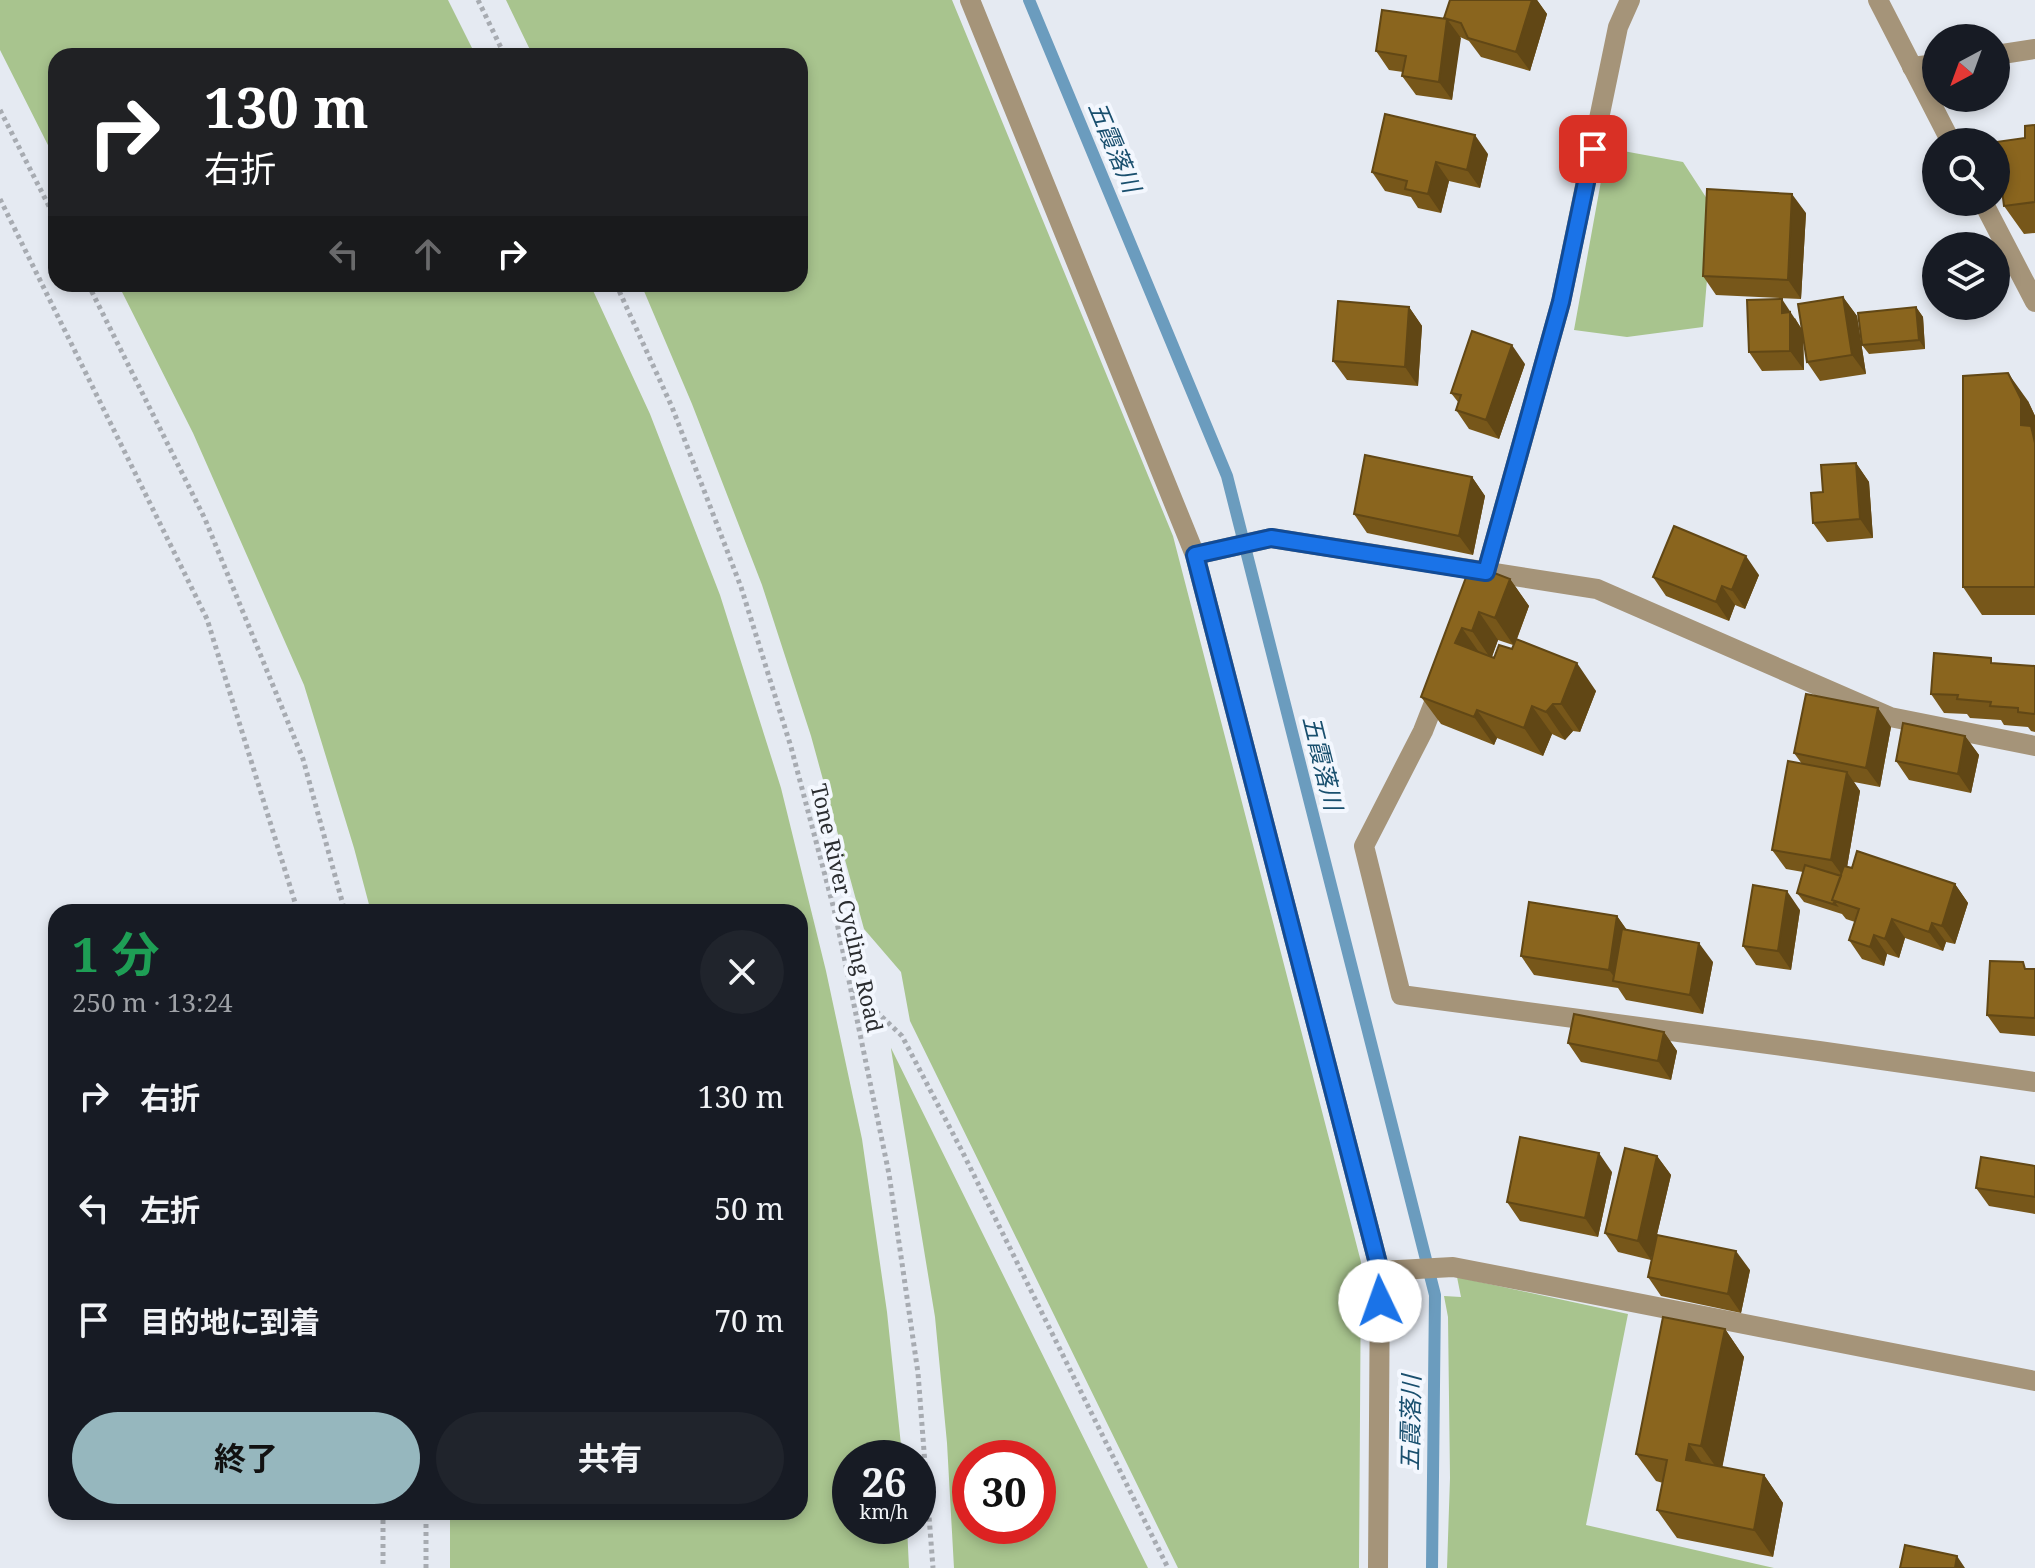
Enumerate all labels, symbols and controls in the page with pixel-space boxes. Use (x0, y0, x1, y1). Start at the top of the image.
north arrow (1922, 24, 2010, 112)
map controls (1922, 24, 2010, 320)
text: 130 m (204, 68, 369, 144)
icon: right (72, 80, 176, 184)
water label: 五霞落川 (1081, 96, 1150, 200)
pin (1559, 115, 1627, 183)
icon: arrive (1571, 127, 1615, 171)
button: search (1922, 128, 2010, 216)
text: 右折 (204, 144, 276, 193)
icon: left (322, 232, 366, 276)
icon: ahead (406, 232, 450, 276)
icon: right (490, 232, 534, 276)
button: layers (1922, 232, 2010, 320)
water label: 五霞落川 (1296, 712, 1352, 816)
street label: Tone River Cycling Road (805, 781, 891, 1035)
text: 1 分 (72, 921, 160, 986)
button: close (700, 930, 784, 1014)
text: 250 m · 13:24 (72, 984, 233, 1020)
icon: right (72, 1074, 116, 1118)
text: 130 m (698, 1076, 784, 1117)
text: 右折 (140, 1077, 200, 1118)
icon: left (72, 1186, 116, 1230)
text: 50 m (714, 1188, 784, 1229)
text: 左折 (140, 1189, 200, 1230)
position arrow (1338, 1259, 1422, 1343)
icon: arrive (72, 1298, 116, 1342)
text: 70 m (714, 1300, 784, 1341)
text: 目的地に到着 (140, 1301, 320, 1342)
water label: 五霞落川 (1392, 1372, 1427, 1471)
button: 終了 (72, 1412, 420, 1504)
button: 共有 (436, 1412, 784, 1504)
speed limit sign: 30 (952, 1440, 1056, 1544)
text: 26 (861, 1454, 907, 1509)
text: km/h (859, 1498, 909, 1525)

